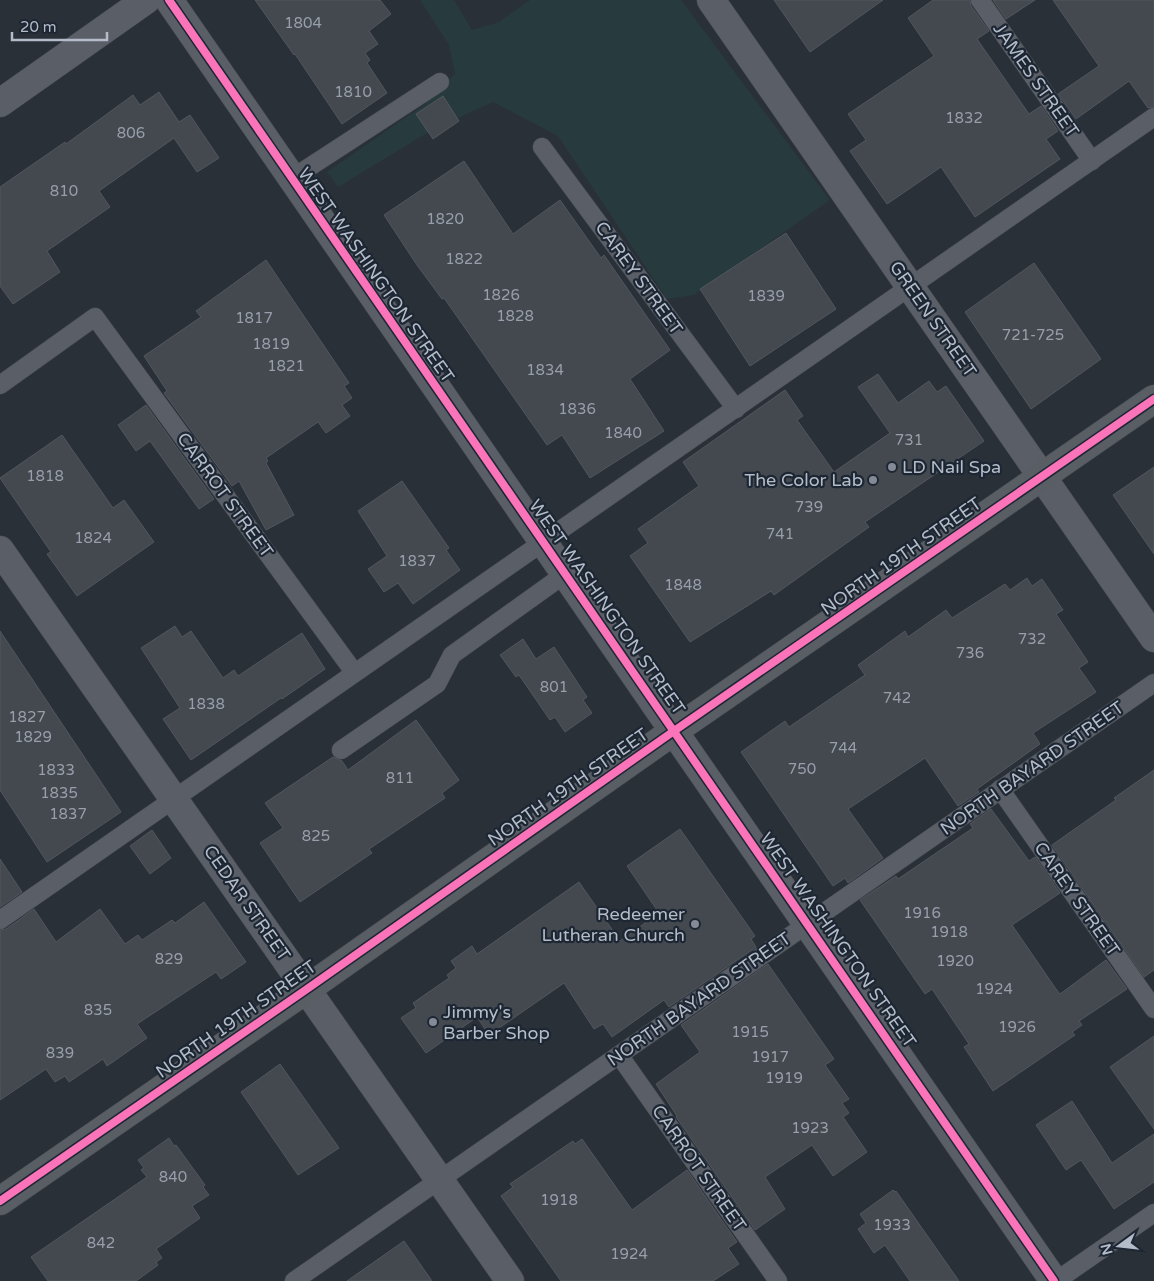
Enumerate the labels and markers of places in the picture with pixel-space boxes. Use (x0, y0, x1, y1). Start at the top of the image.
place label: LD Nail Spa (902, 456, 1001, 478)
marker: LD Nail Spa (886, 461, 898, 473)
place label: The Color Lab (744, 469, 863, 491)
marker: The Color Lab (867, 474, 879, 486)
place label: Redeemer Lutheran Church (541, 903, 685, 946)
marker: Redeemer Lutheran Church (689, 918, 701, 930)
place label: Jimmy's Barber Shop (443, 1001, 550, 1044)
marker: Jimmy's Barber Shop (427, 1016, 439, 1028)

